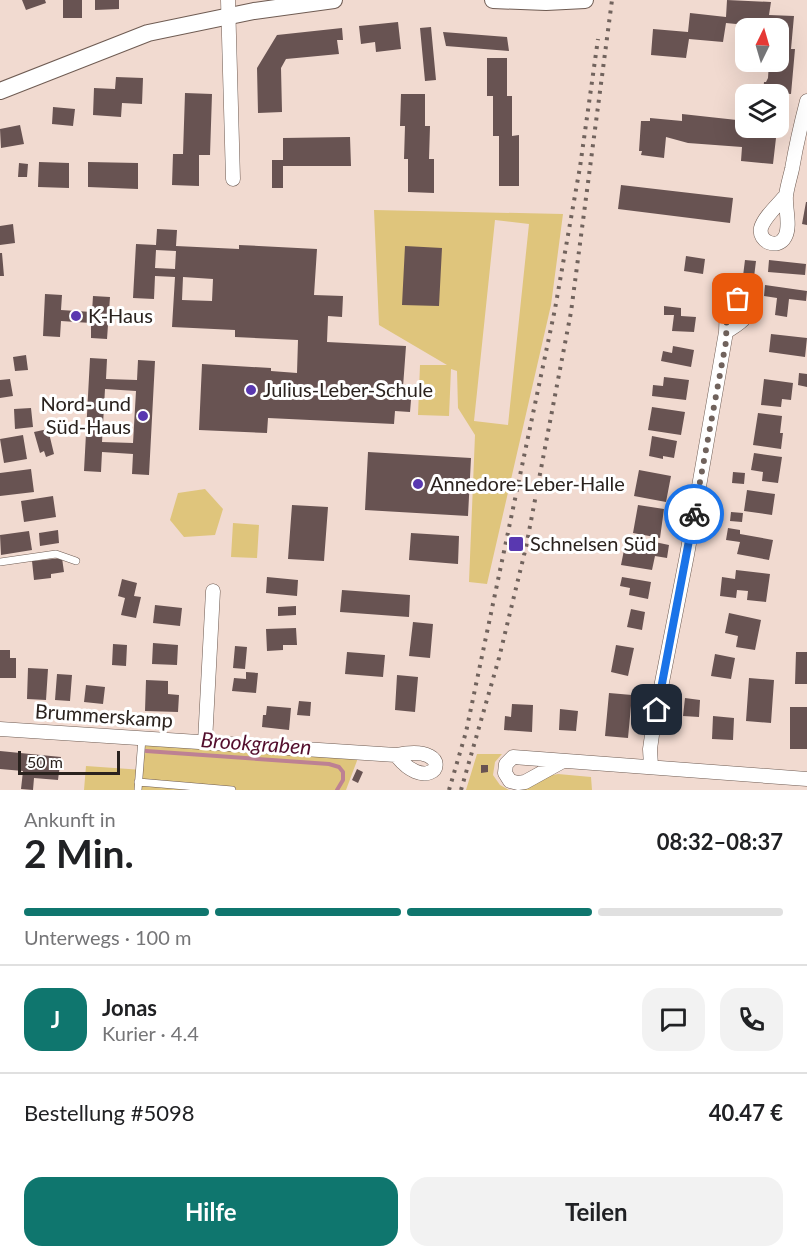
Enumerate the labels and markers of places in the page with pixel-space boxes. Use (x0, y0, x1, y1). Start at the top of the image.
pin (712, 273, 763, 324)
place label: K-Haus (88, 303, 153, 327)
marker: K-Haus (69, 309, 83, 323)
place label: Julius-Leber-Schule (263, 377, 433, 401)
marker: Julius-Leber-Schule (244, 383, 258, 397)
place label: Nord- und Süd-Haus (41, 391, 131, 438)
marker: Nord- und Süd-Haus (136, 409, 150, 423)
place label: Annedore-Leber-Halle (430, 471, 625, 495)
marker: Annedore-Leber-Halle (411, 477, 425, 491)
place label: Schnelsen Süd (530, 531, 656, 555)
marker: Schnelsen Süd (507, 535, 525, 553)
pin (631, 684, 682, 735)

